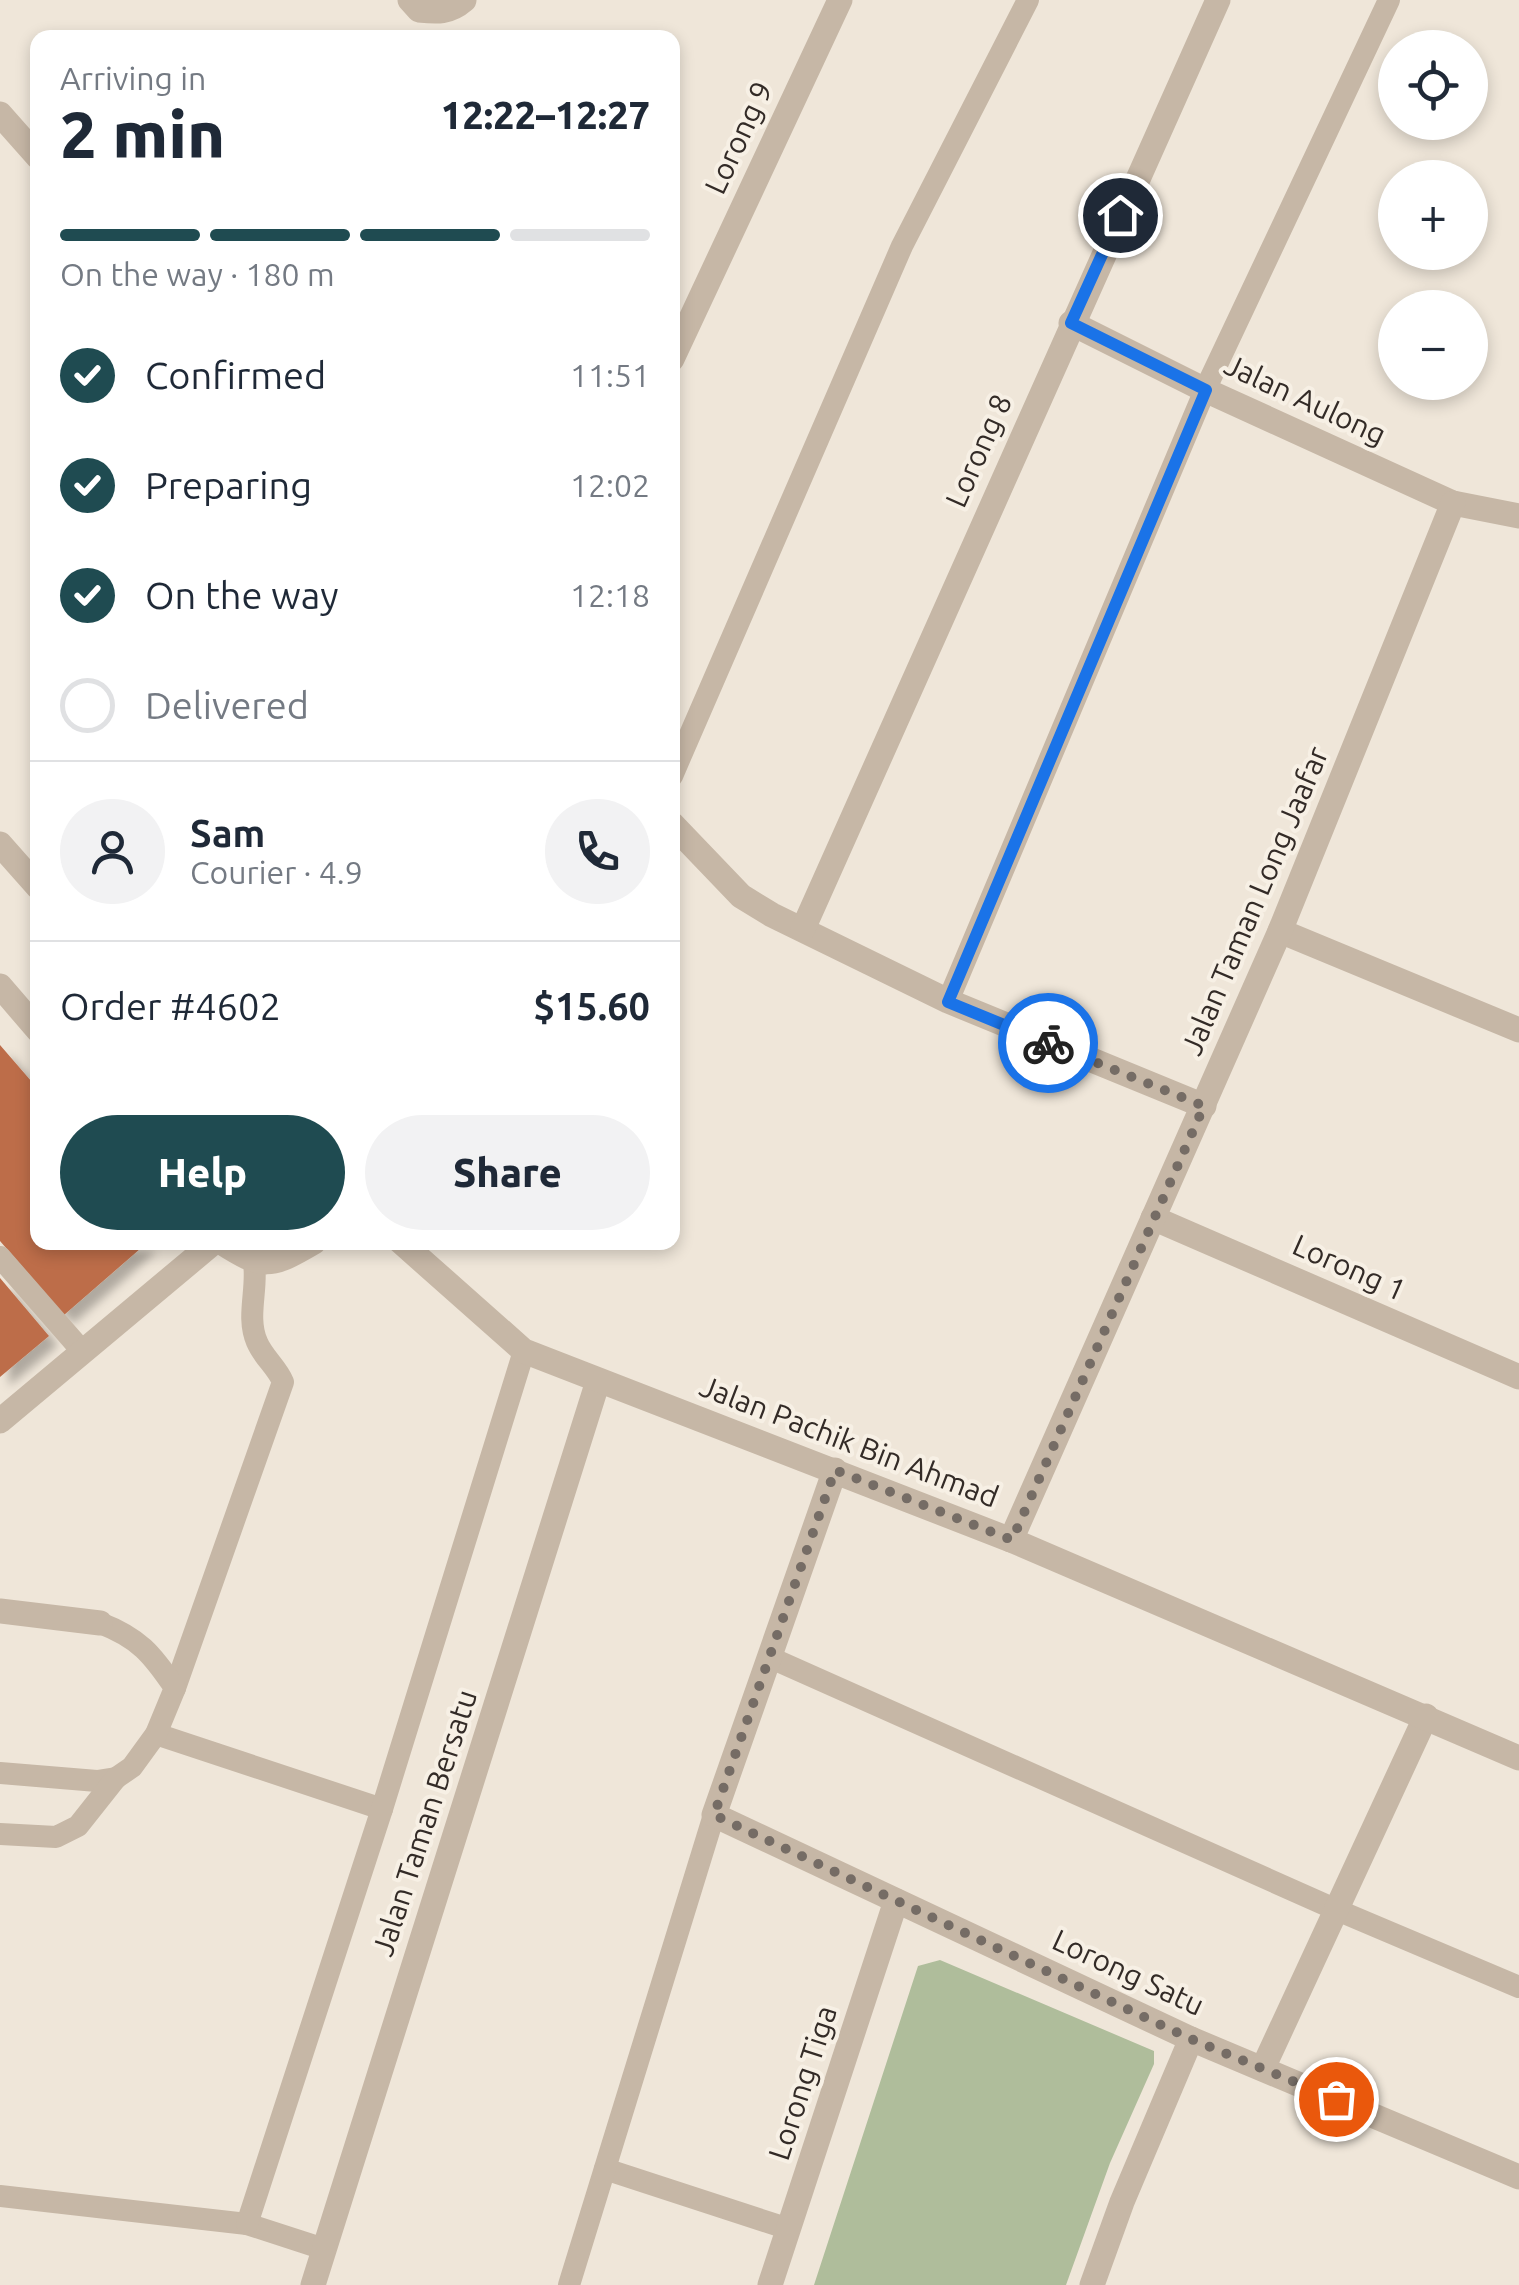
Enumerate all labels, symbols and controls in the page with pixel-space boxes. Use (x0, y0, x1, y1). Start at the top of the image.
map controls (1378, 30, 1488, 400)
button: locate (1378, 30, 1488, 140)
text: Arriving in (60, 60, 206, 96)
street label: Lorong 9 (697, 76, 779, 199)
text: 12:22–12:27 (441, 94, 650, 136)
text: 2 min (60, 97, 225, 170)
button: + (1378, 160, 1488, 270)
pin (1078, 173, 1163, 258)
icon: home (1093, 188, 1148, 243)
text: On the way · 180 m (60, 256, 335, 292)
button: − (1378, 290, 1488, 400)
street label: Jalan Aulong (1219, 347, 1391, 451)
icon: check (60, 348, 115, 403)
text: Confirmed (145, 354, 326, 396)
text: 11:51 (570, 357, 650, 393)
street label: Lorong 8 (938, 389, 1018, 512)
icon: check (60, 458, 115, 513)
text: Preparing (145, 464, 312, 506)
text: 12:02 (570, 467, 650, 503)
icon: check (60, 568, 115, 623)
text: On the way (145, 574, 338, 616)
text: 12:18 (570, 577, 650, 613)
text: Delivered (145, 684, 309, 726)
street label: Jalan Taman Long Jaafar (1174, 741, 1335, 1060)
button: person (60, 799, 165, 904)
button: phone (545, 799, 650, 904)
text: Sam (190, 812, 265, 854)
text: Courier · 4.9 (190, 854, 363, 890)
text: Order #4602 (60, 985, 281, 1027)
text: $15.60 (533, 985, 650, 1027)
courier (998, 993, 1098, 1093)
icon: bike (1021, 1016, 1076, 1071)
button: Help (60, 1115, 345, 1230)
button: Share (365, 1115, 650, 1230)
street label: Lorong 1 (1288, 1227, 1411, 1307)
street label: Jalan Pachik Bin Ahmad (695, 1368, 1003, 1514)
street label: Jalan Taman Bersatu (365, 1685, 483, 1960)
street label: Lorong Satu (1047, 1922, 1209, 2022)
street label: Lorong Tiga (761, 2001, 843, 2164)
pin (1294, 2057, 1379, 2142)
icon: bag (1309, 2072, 1364, 2127)

